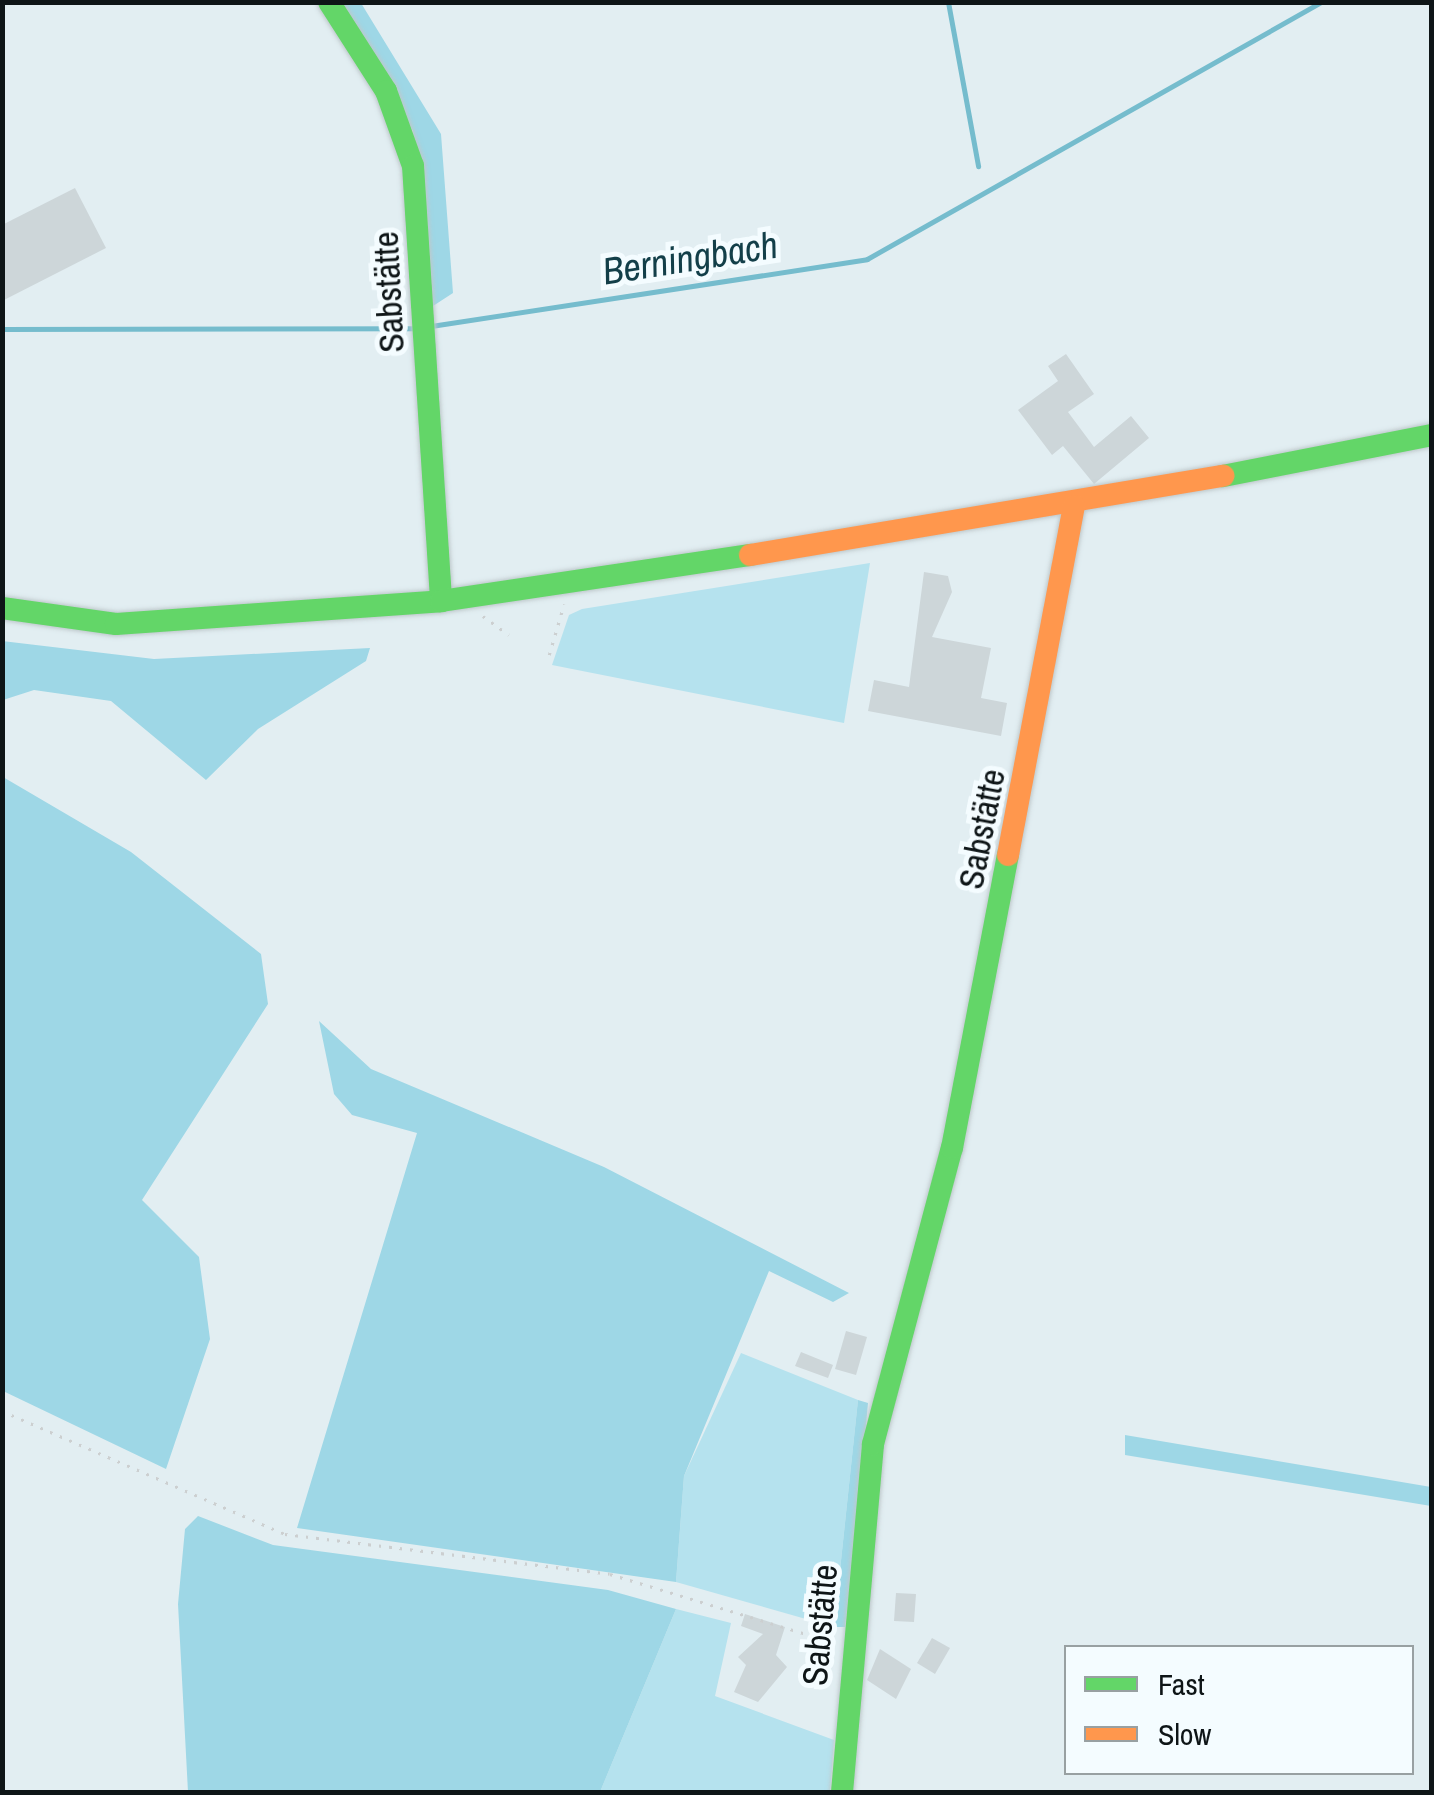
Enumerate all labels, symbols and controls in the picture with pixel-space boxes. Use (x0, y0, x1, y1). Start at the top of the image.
water label: Berningbach (599, 222, 781, 294)
street label: Sabstätte (365, 230, 413, 354)
street label: Sabstätte (950, 765, 1014, 893)
street label: Sabstätte (794, 1563, 846, 1687)
legend (1064, 1645, 1414, 1775)
text: Fast (1158, 1664, 1205, 1704)
text: Slow (1158, 1714, 1211, 1754)

